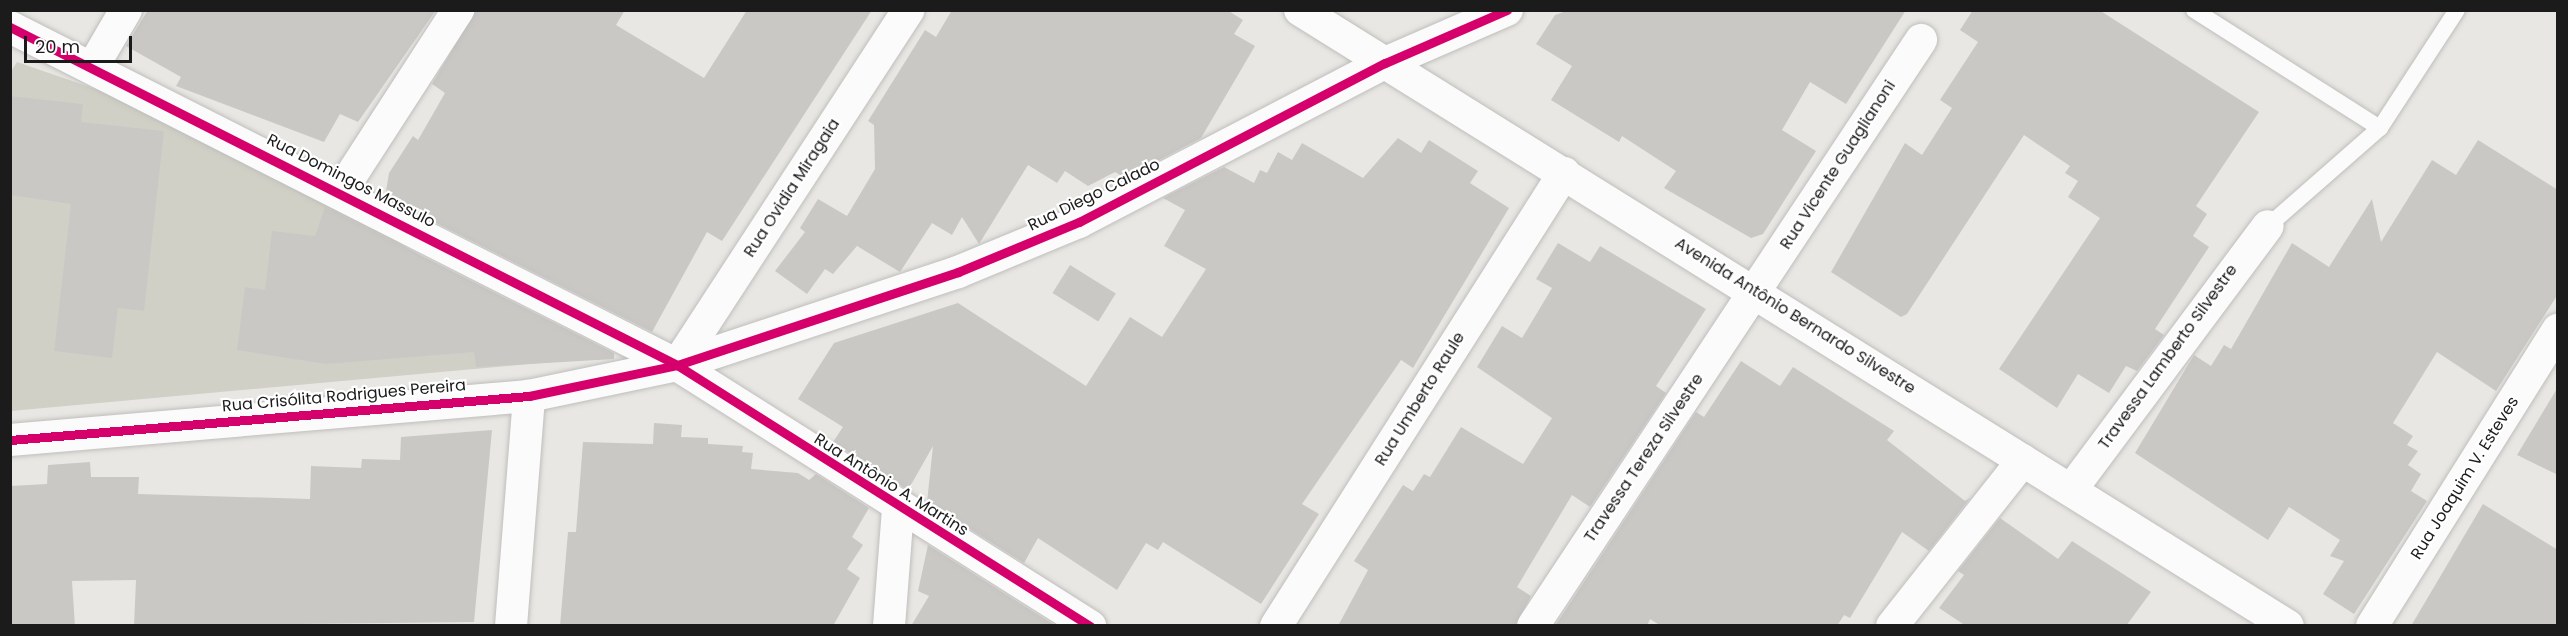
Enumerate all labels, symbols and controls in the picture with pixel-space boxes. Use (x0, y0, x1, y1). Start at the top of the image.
scale bar (27, 24, 135, 62)
text: 20 m (35, 34, 80, 59)
street label: Rua Vicente Guaglianoni (1776, 77, 1900, 253)
street label: Rua Ovidia Miragaia (740, 115, 844, 261)
street label: Rua Domingos Massulo (263, 130, 439, 232)
street label: Rua Diego Calado (1025, 155, 1163, 235)
street label: Avenida Antônio Bernardo Silvestre (1671, 234, 1919, 398)
street label: Travessa Lamberto Silvestre (2095, 261, 2241, 453)
street label: Rua Umberto Raule (1371, 329, 1469, 469)
street label: Travessa Tereza Silvestre (1580, 370, 1708, 546)
street label: Rua Crisólita Rodrigues Pereira (221, 376, 467, 416)
street label: Rua Joaquim V. Esteves (2407, 393, 2523, 563)
street label: Rua Antônio A. Martins (810, 430, 972, 540)

